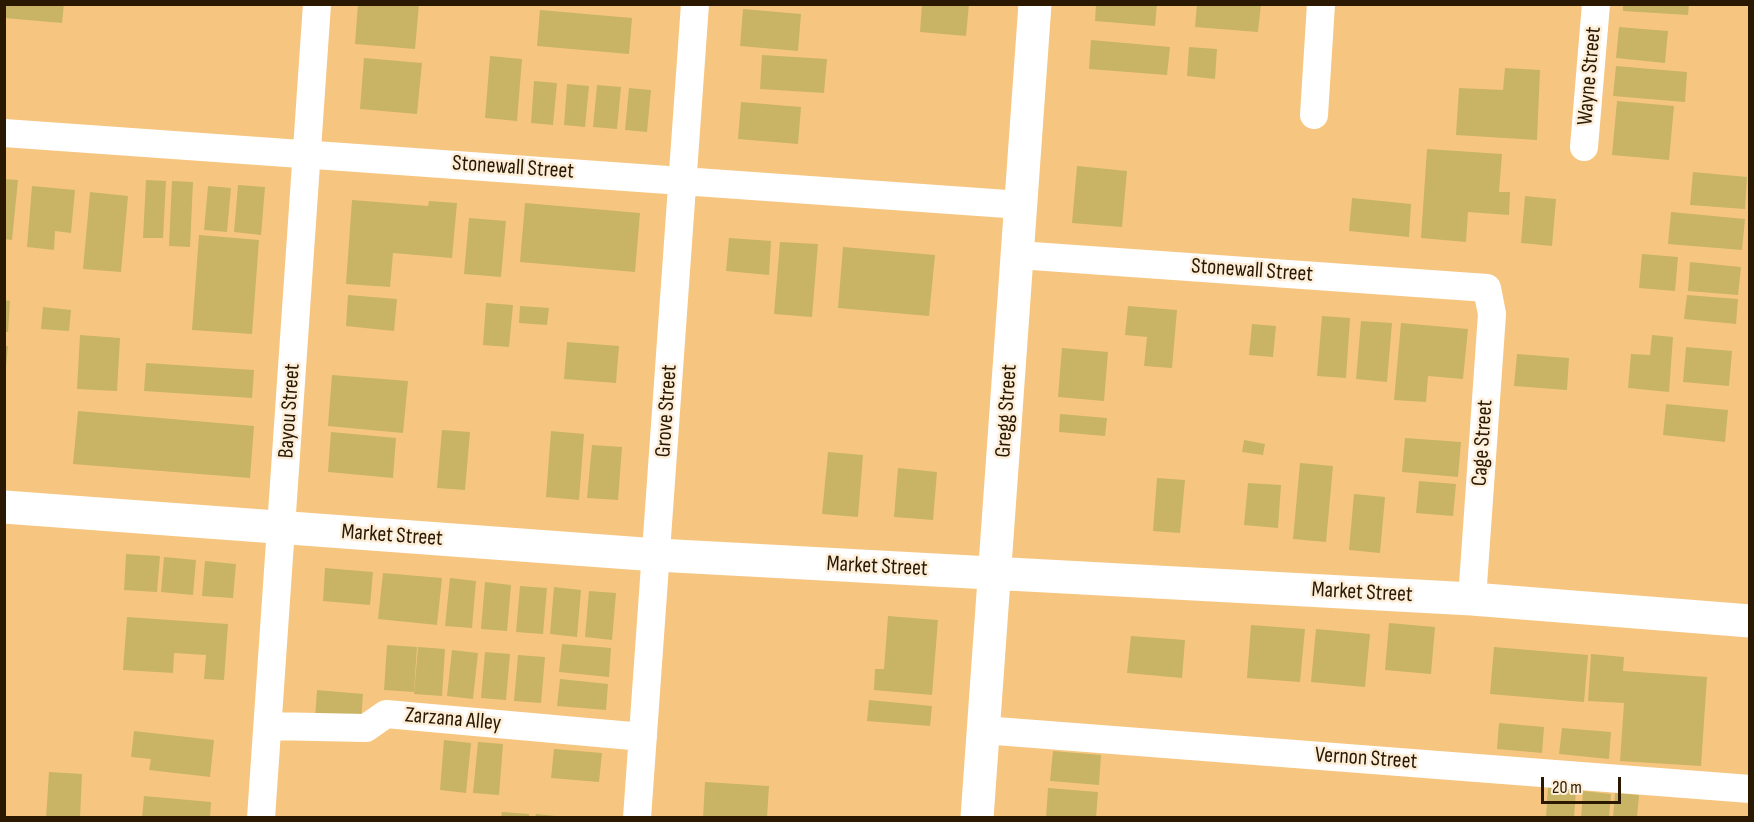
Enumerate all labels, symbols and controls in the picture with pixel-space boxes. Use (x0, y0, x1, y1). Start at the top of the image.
street label: Wayne Street (1573, 26, 1607, 126)
street label: Stonewall Street (451, 151, 575, 185)
street label: Stonewall Street (1190, 254, 1314, 288)
street label: Bayou Street (274, 363, 306, 459)
street label: Grove Street (651, 364, 683, 458)
street label: Gregg Street (991, 364, 1023, 458)
street label: Cage Street (1467, 399, 1499, 487)
street label: Market Street (341, 519, 443, 553)
street label: Market Street (826, 551, 928, 583)
street label: Market Street (1311, 577, 1413, 609)
street label: Zarzana Alley (404, 703, 502, 737)
street label: Vernon Street (1314, 742, 1418, 776)
scale bar (1544, 765, 1624, 803)
text: 20 m (1552, 777, 1582, 798)

